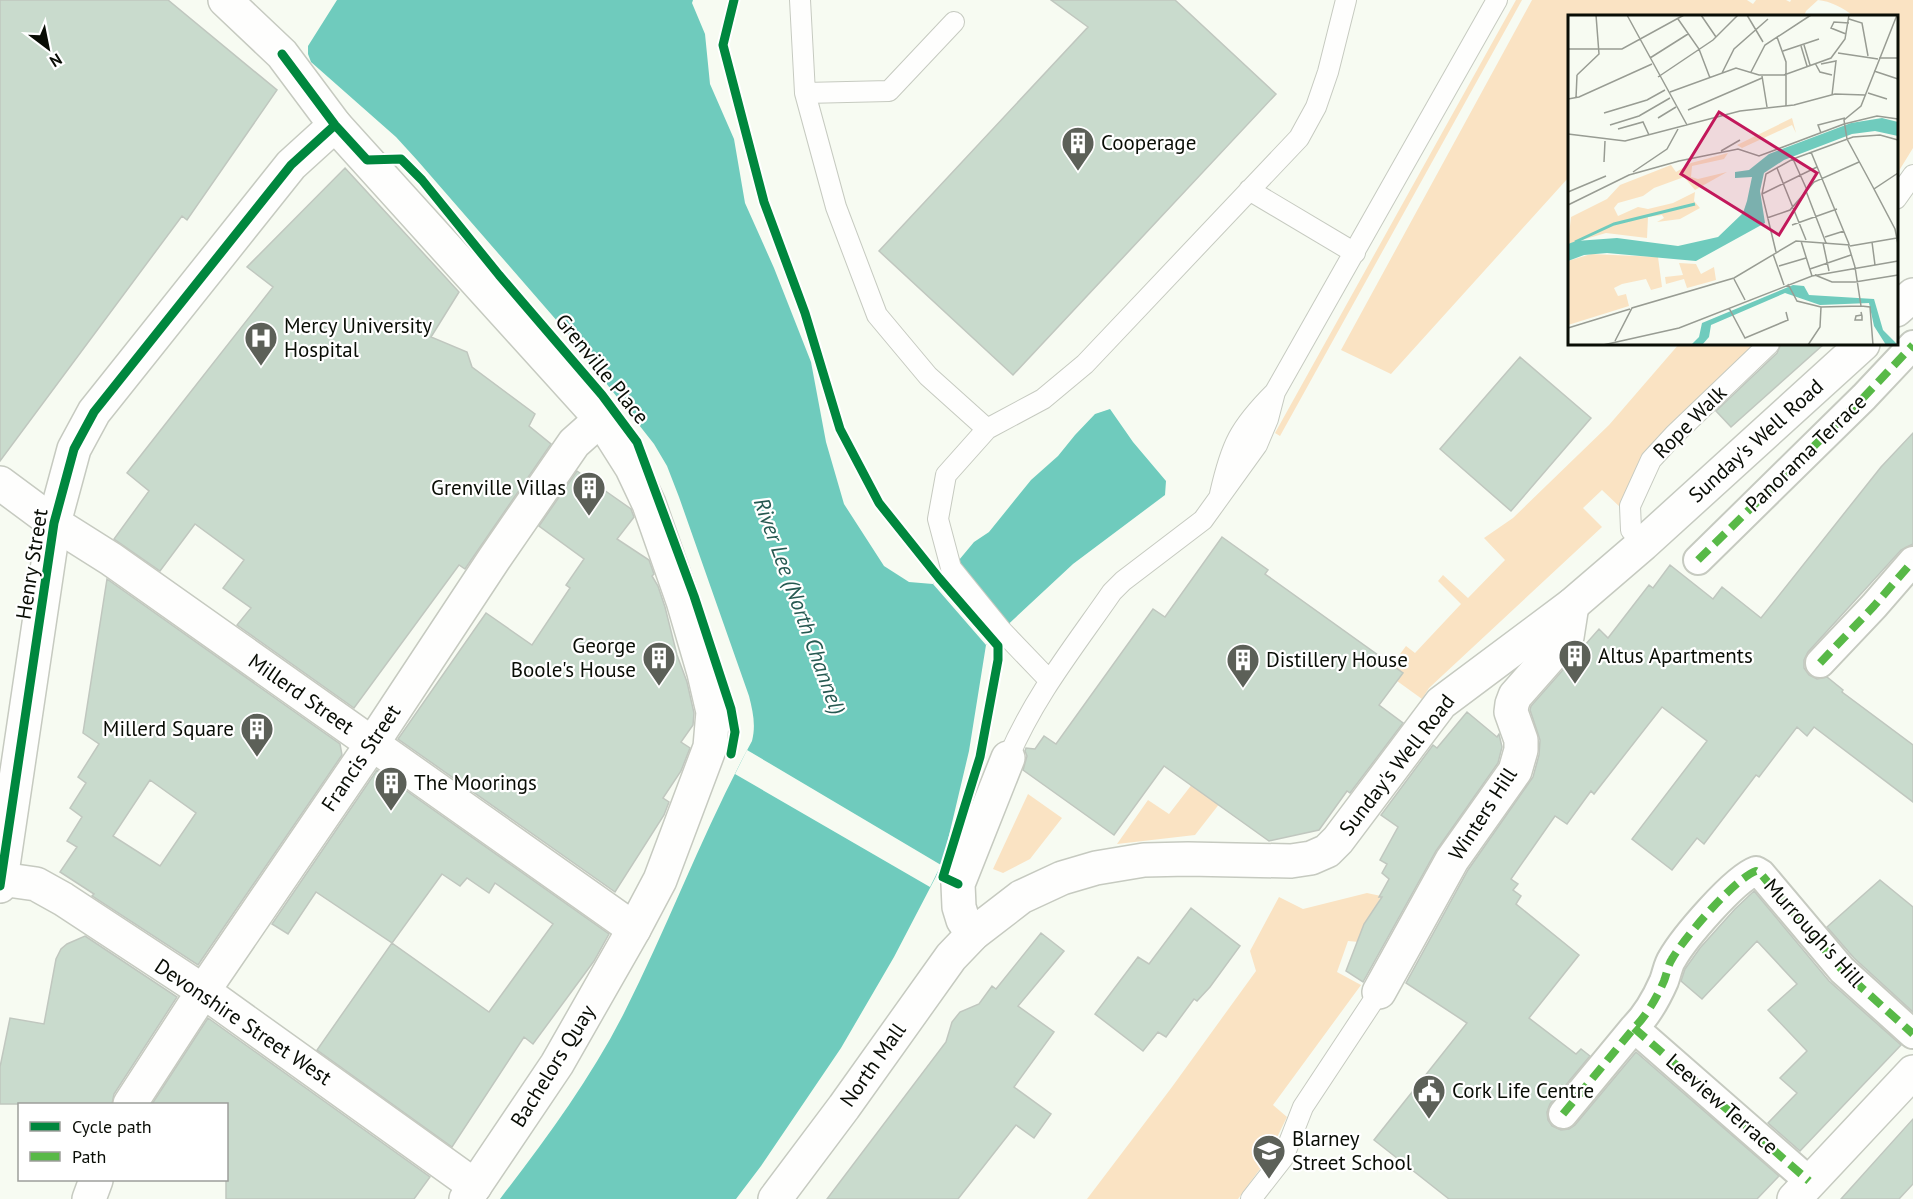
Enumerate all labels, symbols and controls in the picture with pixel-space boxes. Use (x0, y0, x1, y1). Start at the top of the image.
inset map (1568, 15, 1898, 345)
north arrow (18, 18, 78, 78)
text: N (46, 49, 66, 72)
building icon: Cooperage (1060, 125, 1096, 172)
place label: Cooperage (1101, 129, 1196, 156)
street label: Grenville Place (550, 308, 655, 429)
place label: Mercy University Hospital (284, 312, 432, 363)
hospital icon: Mercy University Hospital (243, 320, 279, 367)
street label: Sunday's Well Road (1683, 373, 1829, 508)
street label: Rope Walk (1647, 379, 1732, 464)
street label: Panorama Terrace (1739, 388, 1872, 517)
building icon: Grenville Villas (571, 470, 607, 517)
place label: Grenville Villas (431, 474, 566, 501)
water label: River Lee (North Channel) (748, 494, 852, 718)
street label: Henry Street (9, 507, 54, 621)
place label: George Boole's House (511, 632, 636, 683)
building icon: Altus Apartments (1557, 638, 1593, 685)
building icon: George Boole's House (641, 640, 677, 687)
building icon: Distillery House (1225, 642, 1261, 689)
place label: Altus Apartments (1598, 642, 1753, 669)
place label: Distillery House (1266, 646, 1408, 673)
street label: Millerd Street (243, 647, 359, 740)
street label: Sunday's Well Road (1333, 688, 1460, 841)
street label: Francis Street (315, 699, 406, 816)
building icon: Millerd Square (239, 711, 275, 758)
place label: Millerd Square (103, 715, 234, 742)
street label: Winters Hill (1442, 762, 1523, 865)
building icon: The Moorings (373, 765, 409, 812)
place label: The Moorings (414, 769, 537, 796)
street label: Murrough's Hill (1758, 873, 1870, 993)
street label: Devonshire Street West (150, 952, 337, 1091)
street label: Bachelors Quay (504, 999, 601, 1132)
street label: North Mall (834, 1017, 911, 1112)
street label: Leeview Terrace (1661, 1047, 1784, 1160)
public building icon: Cork Life Centre (1411, 1073, 1447, 1120)
place label: Cork Life Centre (1452, 1077, 1594, 1104)
legend (18, 1103, 228, 1181)
text: Cycle path (72, 1115, 152, 1138)
place label: Blarney Street School (1292, 1125, 1412, 1176)
school or university icon: Blarney Street School (1251, 1133, 1287, 1180)
text: Path (72, 1145, 106, 1168)

